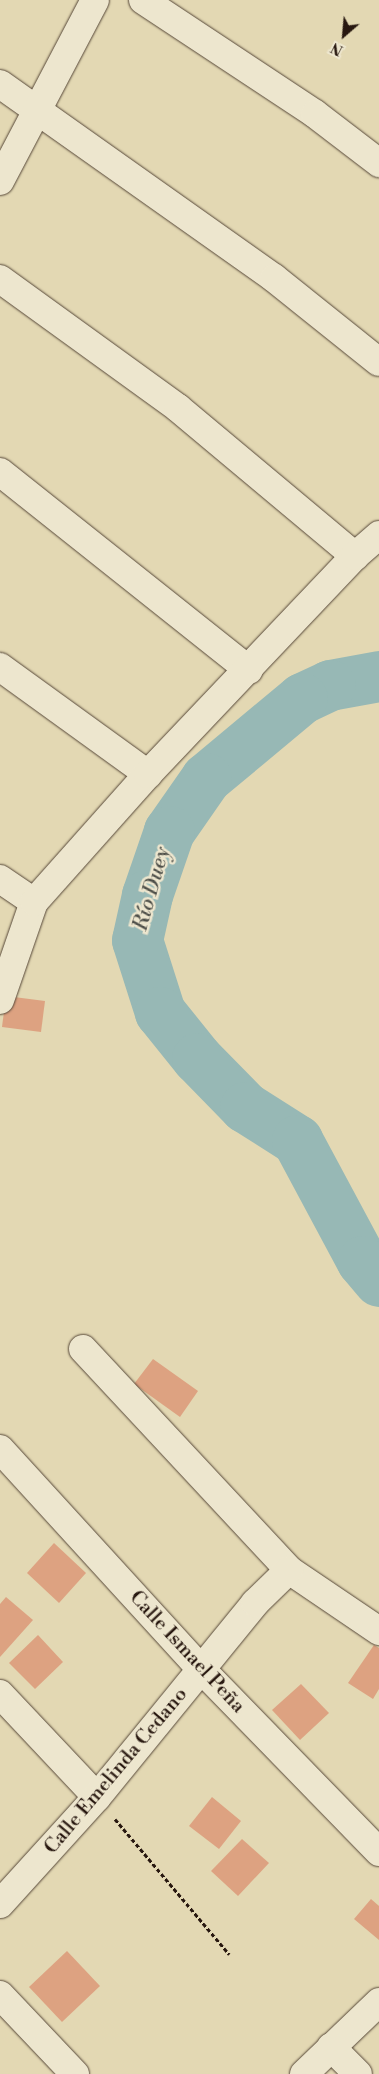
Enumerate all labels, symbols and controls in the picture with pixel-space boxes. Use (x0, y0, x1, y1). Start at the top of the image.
north arrow (319, 10, 369, 60)
text: N (328, 38, 346, 59)
water label: Río Duey (128, 844, 176, 934)
street label: Calle Ismael Peña (124, 1586, 250, 1718)
street label: Calle Emelinda Cedano (39, 1683, 193, 1859)

